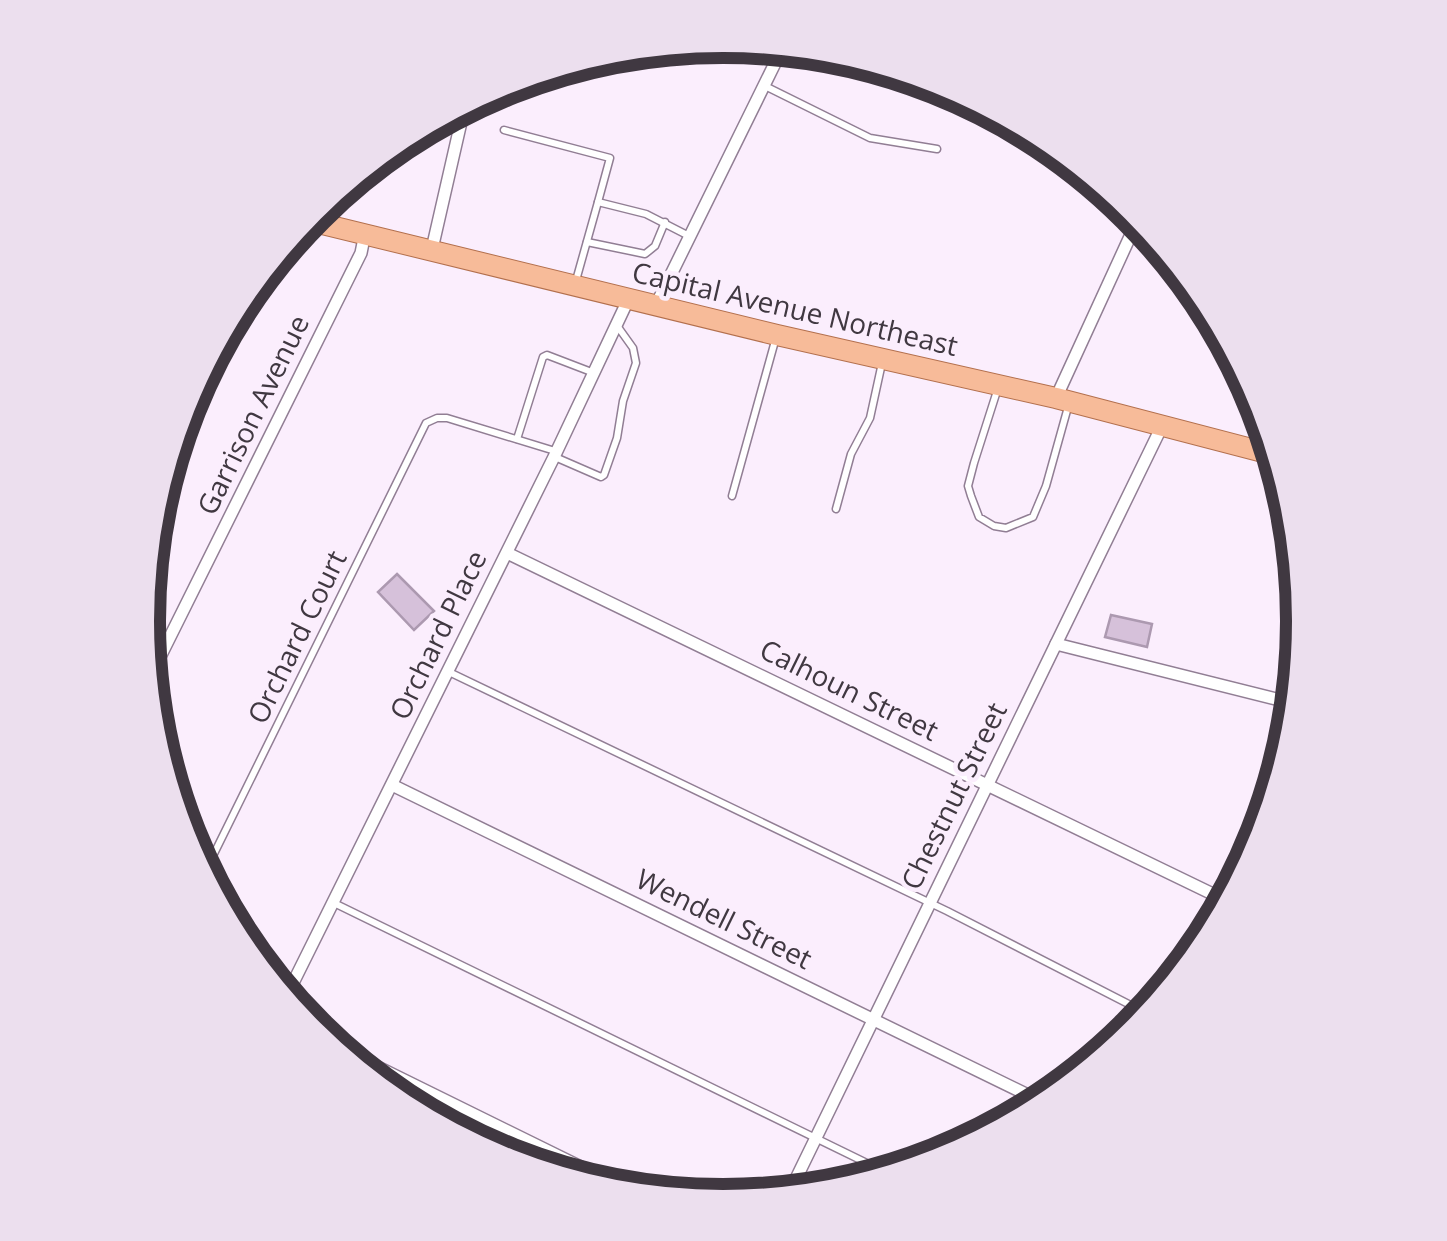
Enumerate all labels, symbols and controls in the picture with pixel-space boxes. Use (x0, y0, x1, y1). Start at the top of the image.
street label: Capital Avenue Northeast (629, 252, 962, 364)
street label: Garrison Avenue (187, 308, 317, 521)
street label: Orchard Court (238, 544, 354, 730)
street label: Orchard Place (380, 544, 494, 726)
street label: Calhoun Street (754, 629, 945, 749)
street label: Chestnut Street (891, 696, 1015, 895)
street label: Wendell Street (630, 859, 819, 977)

